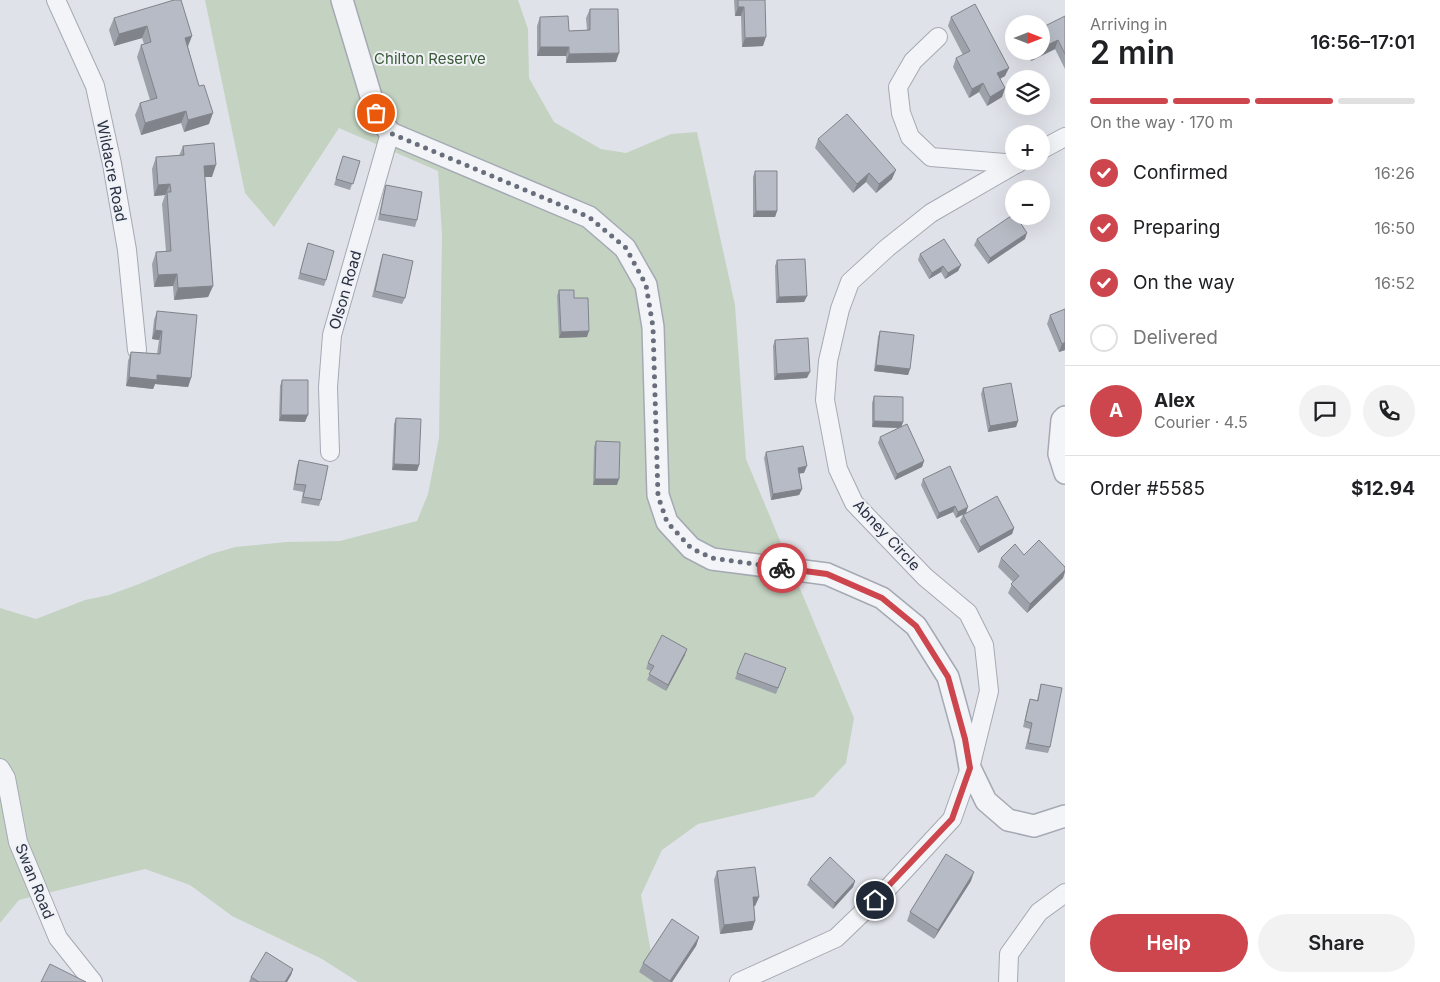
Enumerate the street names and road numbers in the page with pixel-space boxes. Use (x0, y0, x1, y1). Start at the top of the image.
street label: Wildacre Road (93, 119, 131, 223)
street label: Olson Road (325, 248, 365, 332)
street label: Abney Circle (849, 495, 925, 575)
street label: Swan Road (11, 841, 59, 921)

